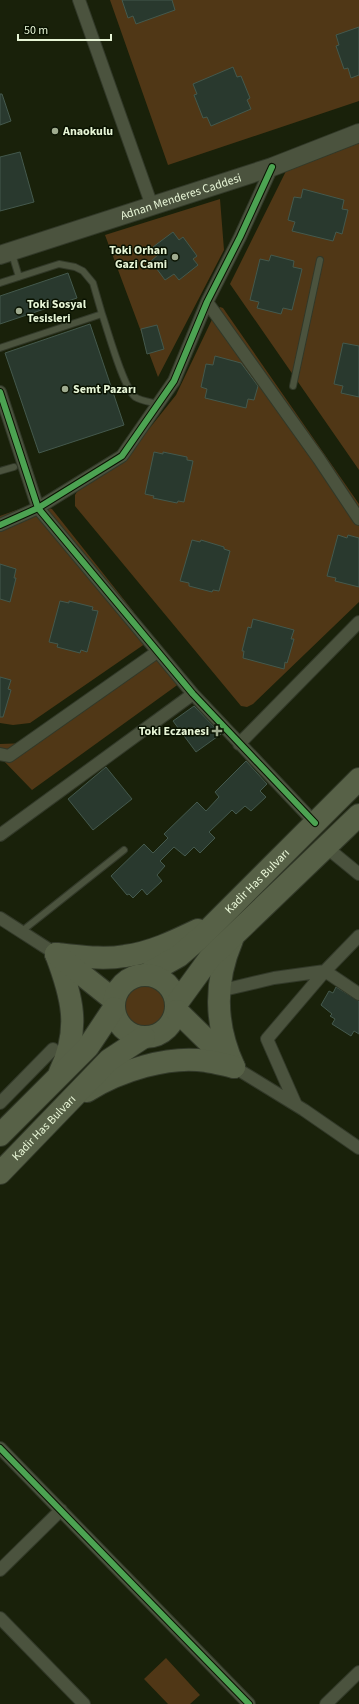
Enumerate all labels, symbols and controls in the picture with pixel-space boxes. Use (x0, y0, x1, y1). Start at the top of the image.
scale bar (18, 16, 111, 42)
text: 50 m (24, 22, 48, 39)
place label: Anaokulu (62, 123, 113, 140)
marker: Anaokulu (50, 126, 60, 136)
street label: Adnan Menderes Caddesi (118, 169, 244, 224)
place label: Toki Orhan Gazi Cami (109, 242, 167, 273)
marker: Toki Orhan Gazi Cami (170, 252, 180, 262)
place label: Toki Sosyal Tesisleri (27, 296, 87, 327)
marker: Toki Sosyal Tesisleri (14, 306, 24, 316)
place label: Semt Pazarı (73, 381, 136, 398)
marker: Semt Pazarı (60, 384, 70, 394)
place label: Toki Eczanesi (139, 723, 209, 740)
marker: Toki Eczanesi (212, 726, 222, 736)
street label: Kadir Has Bulvarı (221, 845, 293, 917)
street label: Kadir Has Bulvarı (8, 1091, 80, 1164)

